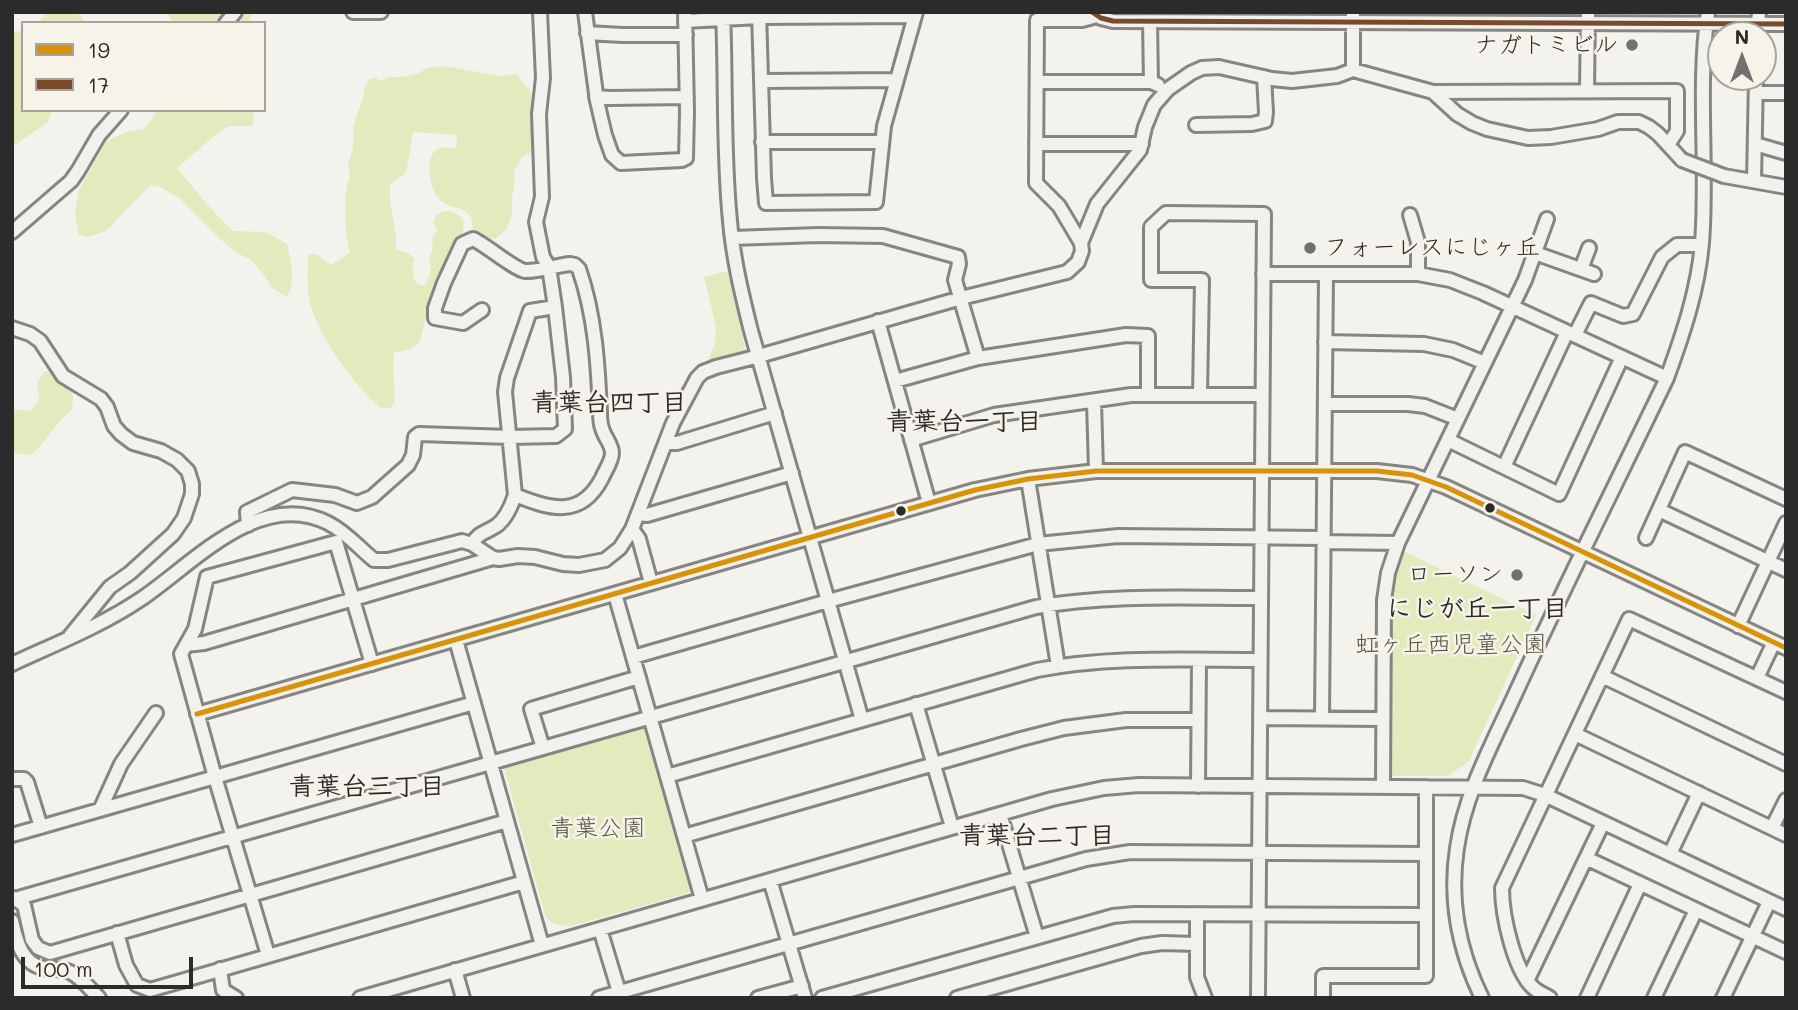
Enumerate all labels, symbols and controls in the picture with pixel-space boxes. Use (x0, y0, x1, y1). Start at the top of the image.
legend (21, 21, 266, 112)
north arrow (1707, 21, 1777, 91)
text: N (1735, 24, 1749, 49)
place label: ナガトミビル (1474, 31, 1618, 59)
text: 19 (88, 36, 110, 63)
marker: ナガトミビル (1624, 37, 1640, 53)
text: 17 (88, 71, 109, 98)
place label: フォーレスにじヶ丘 (1324, 234, 1540, 262)
marker: フォーレスにじヶ丘 (1302, 240, 1318, 256)
district label: 青葉台四丁目 (531, 387, 687, 419)
district label: 青葉台一丁目 (886, 406, 1042, 438)
unlabelled marker (1483, 501, 1497, 515)
unlabelled marker (894, 504, 908, 518)
place label: ローソン (1407, 561, 1503, 589)
marker: ローソン (1509, 567, 1525, 583)
district label: にじが丘一丁目 (1386, 593, 1568, 625)
park label: 虹ヶ丘西児童公園 (1355, 631, 1547, 659)
district label: 青葉台三丁目 (289, 771, 445, 803)
park label: 青葉公園 (550, 815, 646, 843)
district label: 青葉台二丁目 (959, 820, 1115, 852)
scale bar (24, 944, 196, 988)
text: 100 m (34, 955, 93, 982)

